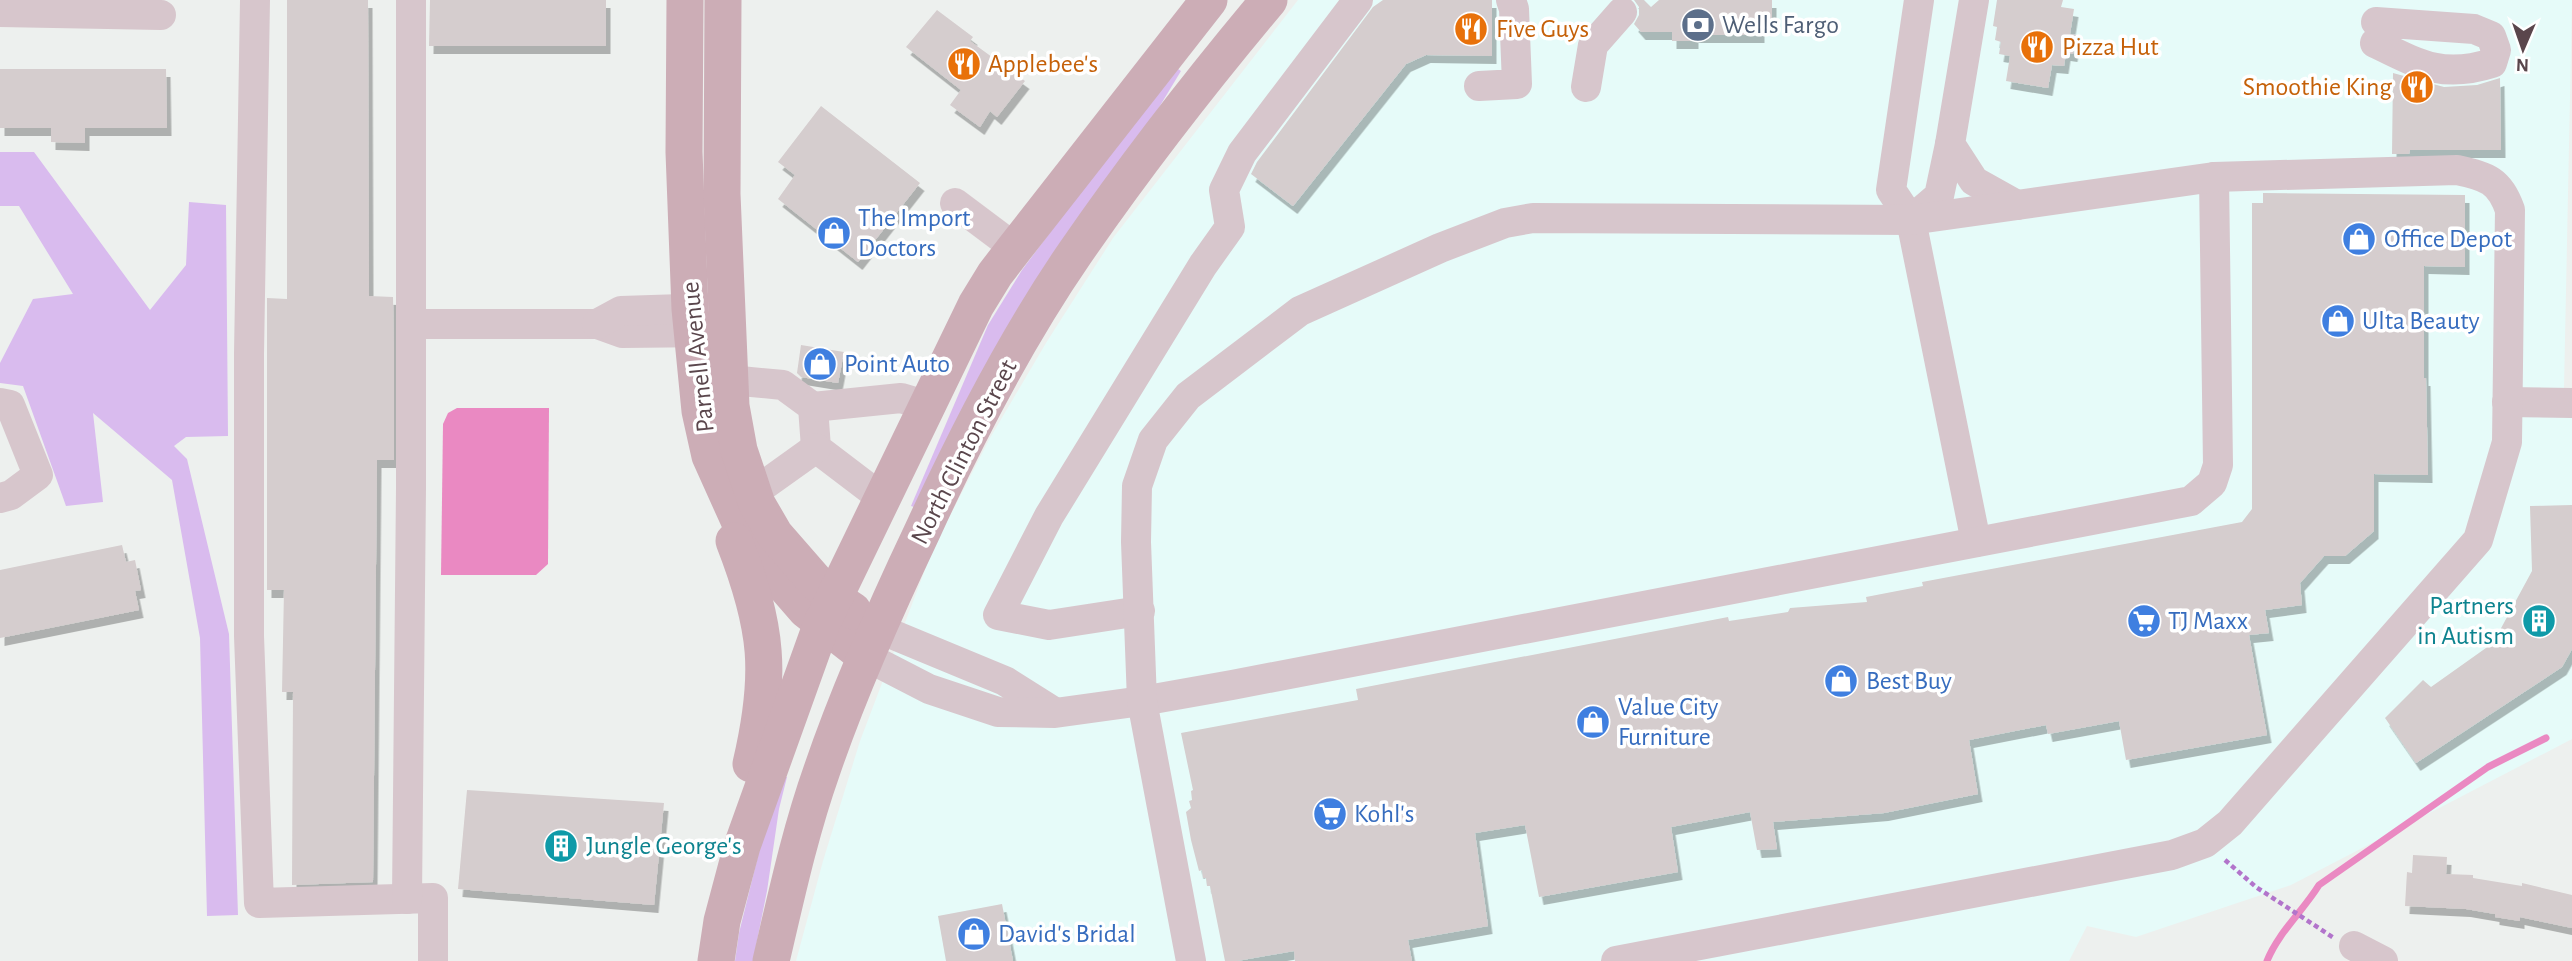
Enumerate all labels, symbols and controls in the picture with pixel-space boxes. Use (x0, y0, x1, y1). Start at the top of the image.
bank icon: Wells Fargo (1679, 6, 1717, 44)
restaurant icon: Five Guys (1452, 10, 1490, 48)
place label: Wells Fargo (1722, 12, 1839, 38)
north arrow (2488, 14, 2558, 84)
place label: Five Guys (1496, 16, 1589, 42)
restaurant icon: Pizza Hut (2018, 28, 2056, 66)
place label: Pizza Hut (2062, 34, 2159, 60)
restaurant icon: Applebee's (945, 45, 983, 83)
place label: Applebee's (988, 51, 1098, 77)
text: N (2516, 55, 2529, 74)
restaurant icon: Smoothie King (2398, 68, 2436, 106)
place label: Smoothie King (2243, 74, 2392, 100)
place label: The Import Doctors (858, 205, 970, 261)
shop icon: The Import Doctors (815, 214, 853, 252)
shop icon: Office Depot (2340, 220, 2378, 258)
place label: Office Depot (2384, 226, 2512, 252)
street label: Parnell Avenue (677, 280, 719, 434)
shop icon: Ulta Beauty (2319, 302, 2357, 340)
place label: Ulta Beauty (2362, 308, 2480, 334)
shop icon: Point Auto (801, 345, 839, 383)
place label: Point Auto (844, 351, 950, 377)
street label: North Clinton Street (906, 356, 1022, 548)
place label: Partners in Autism (2417, 593, 2514, 649)
supermarket icon: TJ Maxx (2125, 602, 2163, 640)
building icon: Partners in Autism (2520, 602, 2558, 640)
place label: TJ Maxx (2168, 608, 2248, 634)
shop icon: Best Buy (1822, 662, 1860, 700)
place label: Best Buy (1866, 668, 1952, 694)
place label: Value City Furniture (1618, 694, 1718, 750)
shop icon: Value City Furniture (1574, 703, 1612, 741)
supermarket icon: Kohl's (1311, 795, 1349, 833)
place label: Kohl's (1354, 801, 1414, 827)
building icon: Jungle George's (542, 827, 580, 865)
place label: Jungle George's (586, 833, 742, 859)
shop icon: David's Bridal (955, 915, 993, 953)
place label: David's Bridal (998, 921, 1136, 947)

